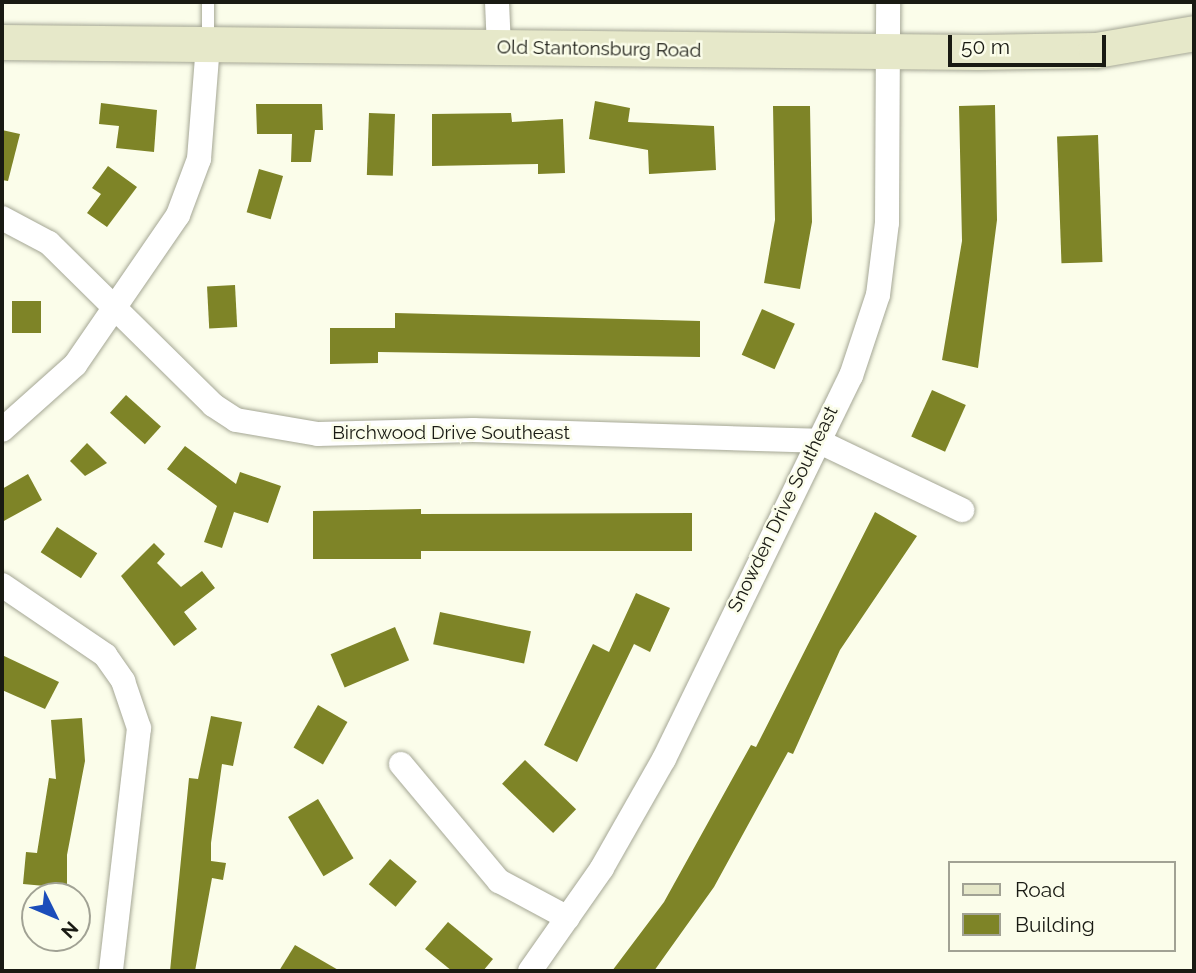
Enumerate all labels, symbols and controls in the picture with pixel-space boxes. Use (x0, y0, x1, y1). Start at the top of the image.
scale bar (951, 21, 1108, 65)
text: 50 m (961, 34, 1010, 59)
street label: Old Stantonsburg Road (497, 36, 701, 62)
street label: Snowden Drive Southeast (723, 402, 843, 616)
street label: Birchwood Drive Southeast (332, 422, 570, 444)
legend (948, 861, 1175, 952)
text: Road (1015, 877, 1065, 902)
north arrow (21, 882, 91, 952)
text: Building (1015, 912, 1095, 937)
text: N (57, 917, 83, 943)

